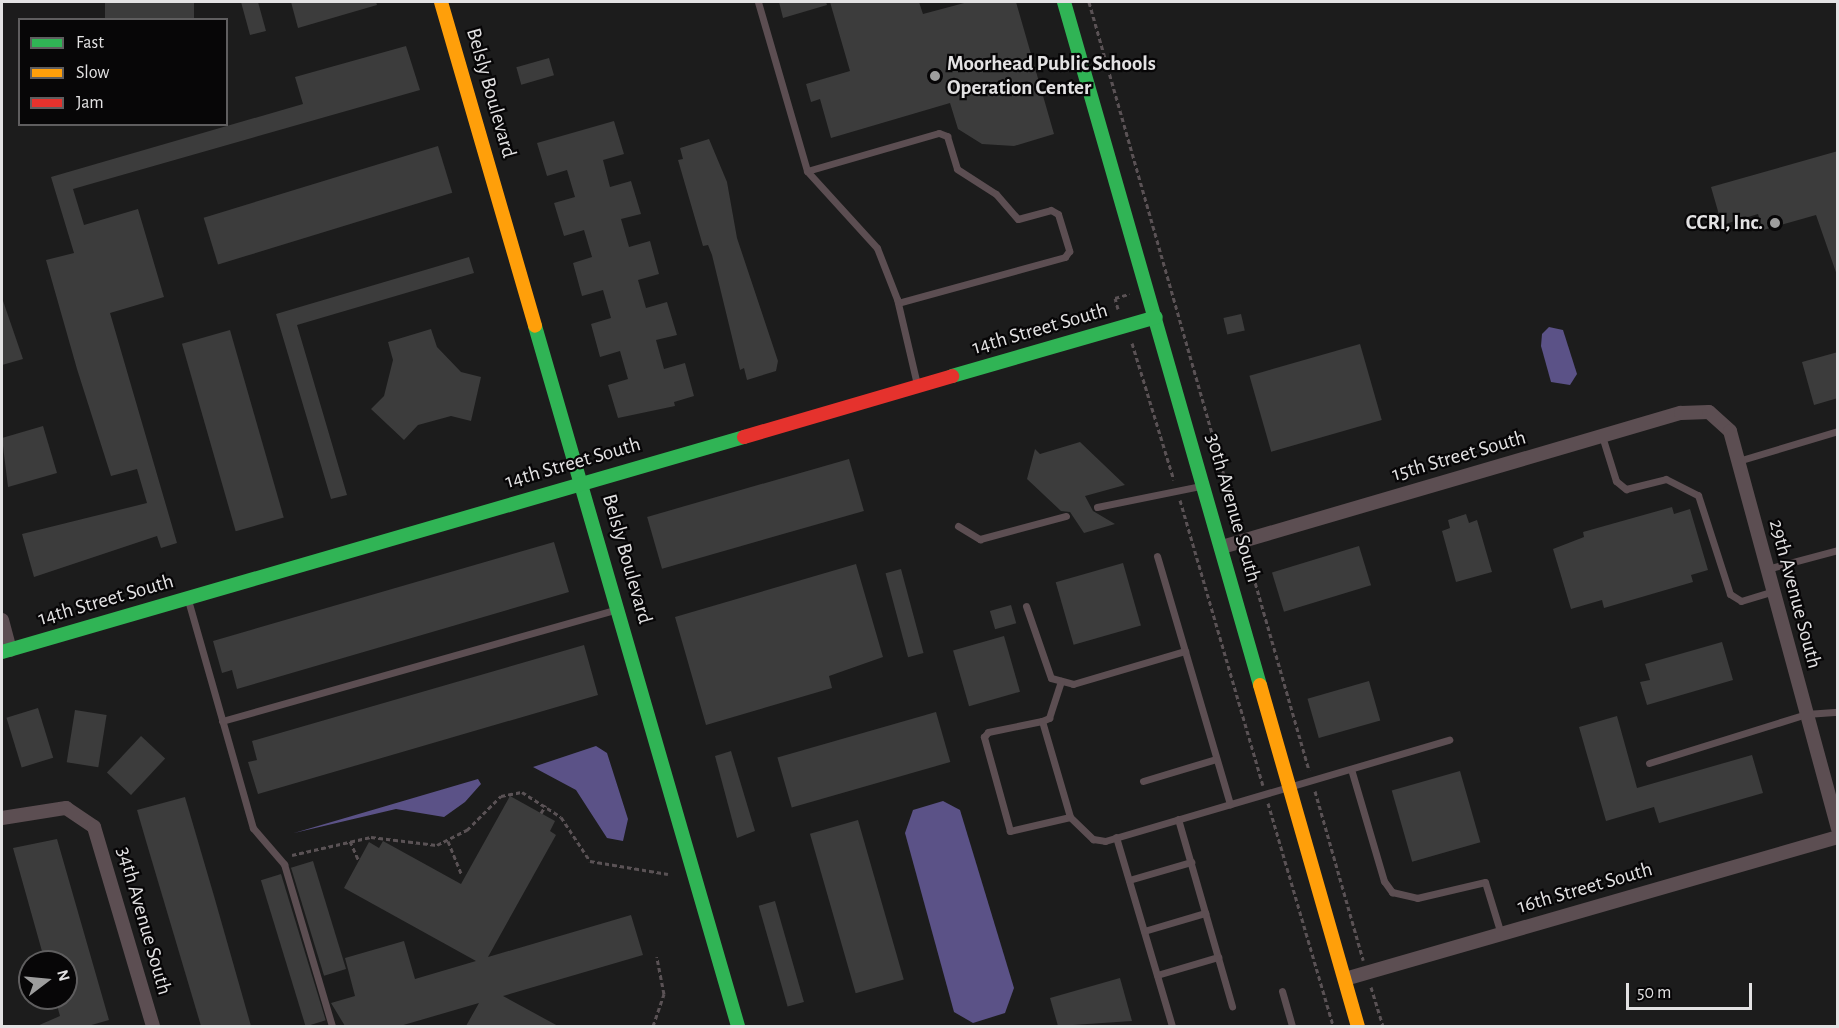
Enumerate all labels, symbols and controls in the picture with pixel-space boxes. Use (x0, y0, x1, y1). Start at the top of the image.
legend (18, 18, 228, 126)
street label: Belsly Boulevard (460, 25, 522, 161)
text: Fast (76, 34, 104, 52)
place label: Moorhead Public Schools Operation Center (947, 51, 1156, 101)
text: Slow (76, 64, 109, 82)
marker: Moorhead Public Schools Operation Center (928, 69, 942, 83)
text: Jam (76, 94, 104, 112)
place label: CCRI, Inc. (1686, 210, 1763, 236)
marker: CCRI, Inc. (1768, 216, 1782, 230)
street label: 14th Street South (970, 298, 1110, 360)
street label: 15th Street South (1389, 425, 1529, 487)
street label: 30th Avenue South (1200, 431, 1266, 585)
street label: 14th Street South (503, 432, 643, 494)
street label: Belsly Boulevard (596, 491, 658, 627)
street label: 29th Avenue South (1763, 517, 1827, 671)
street label: 14th Street South (36, 569, 176, 631)
street label: 34th Avenue South (111, 844, 177, 998)
street label: 16th Street South (1515, 857, 1655, 919)
north arrow (18, 950, 78, 1010)
text: N (54, 968, 73, 983)
scale bar (1629, 971, 1755, 1009)
text: 50 m (1637, 984, 1671, 1002)

